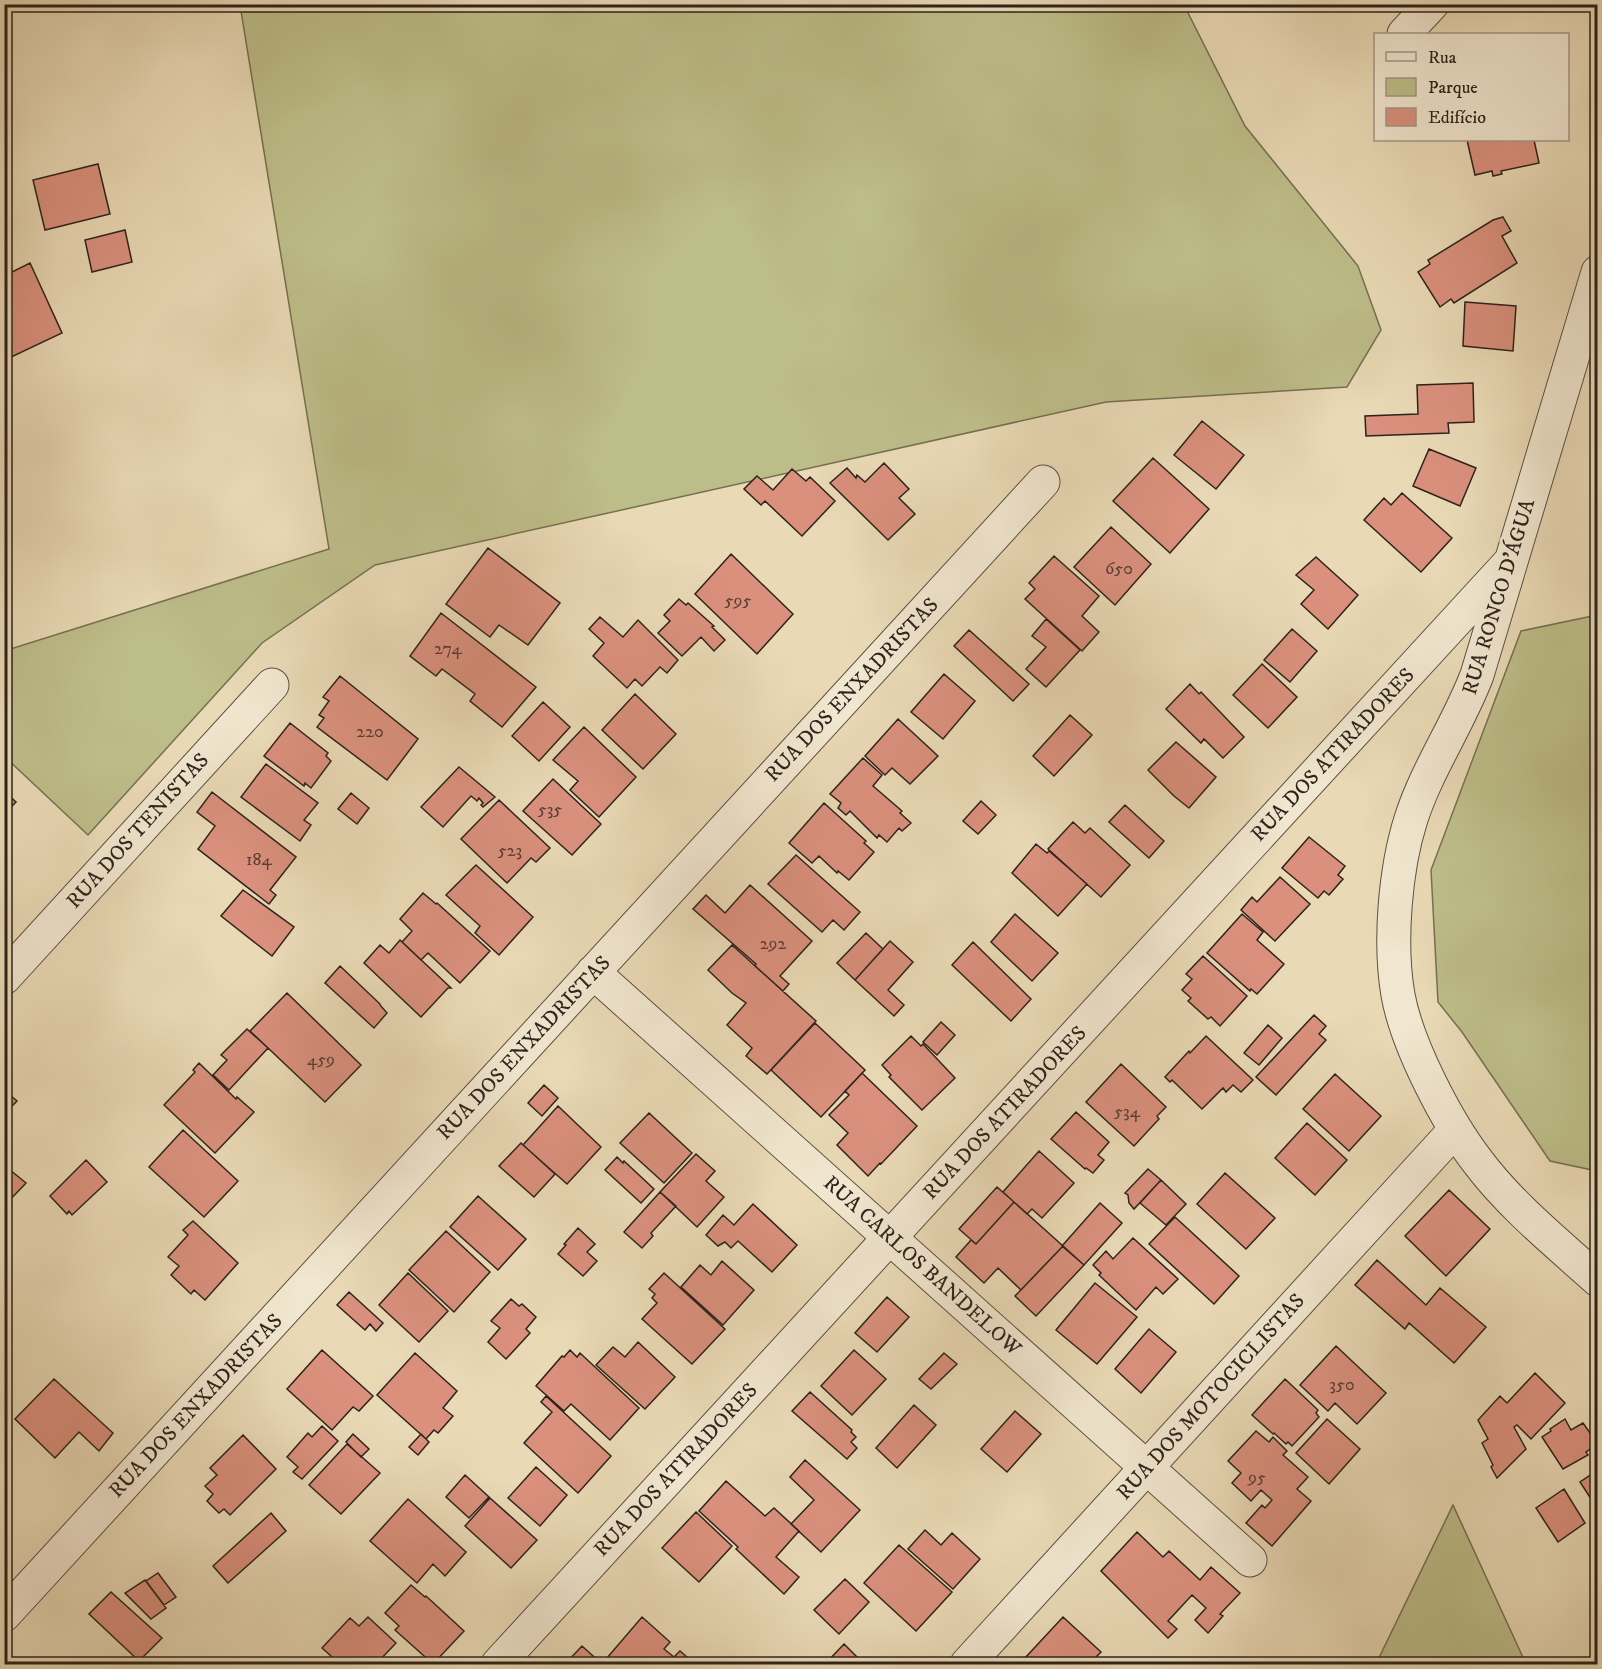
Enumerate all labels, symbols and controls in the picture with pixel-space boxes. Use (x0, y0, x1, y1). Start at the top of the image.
legend (1374, 33, 1569, 141)
text: Rua (1428, 47, 1457, 69)
text: Parque (1428, 77, 1478, 99)
text: Edifício (1428, 107, 1486, 129)
street label: RUA RONCO D’ÁGUA (1455, 495, 1541, 698)
house number: 650 (1105, 558, 1133, 580)
house number: 595 (725, 590, 751, 612)
street label: RUA DOS ENXADRISTAS (760, 592, 944, 788)
house number: 274 (434, 638, 463, 660)
street label: RUA DOS ATIRADORES (1246, 663, 1420, 847)
house number: 220 (356, 721, 384, 743)
street label: RUA DOS TENISTAS (61, 748, 215, 914)
house number: 535 (538, 799, 562, 821)
house number: 523 (498, 840, 522, 862)
house number: 184 (246, 849, 273, 871)
house number: 292 (760, 933, 786, 955)
street label: RUA DOS ENXADRISTAS (432, 950, 616, 1146)
street label: RUA DOS ATIRADORES (918, 1021, 1092, 1205)
house number: 459 (307, 1049, 335, 1071)
house number: 534 (1114, 1101, 1141, 1123)
street label: RUA CARLOS BANDELOW (818, 1170, 1027, 1362)
street label: RUA DOS MOTOCICLISTAS (1111, 1288, 1311, 1506)
street label: RUA DOS ENXADRISTAS (104, 1308, 288, 1504)
house number: 350 (1329, 1374, 1355, 1396)
street label: RUA DOS ATIRADORES (589, 1378, 763, 1562)
house number: 95 (1247, 1467, 1266, 1489)

